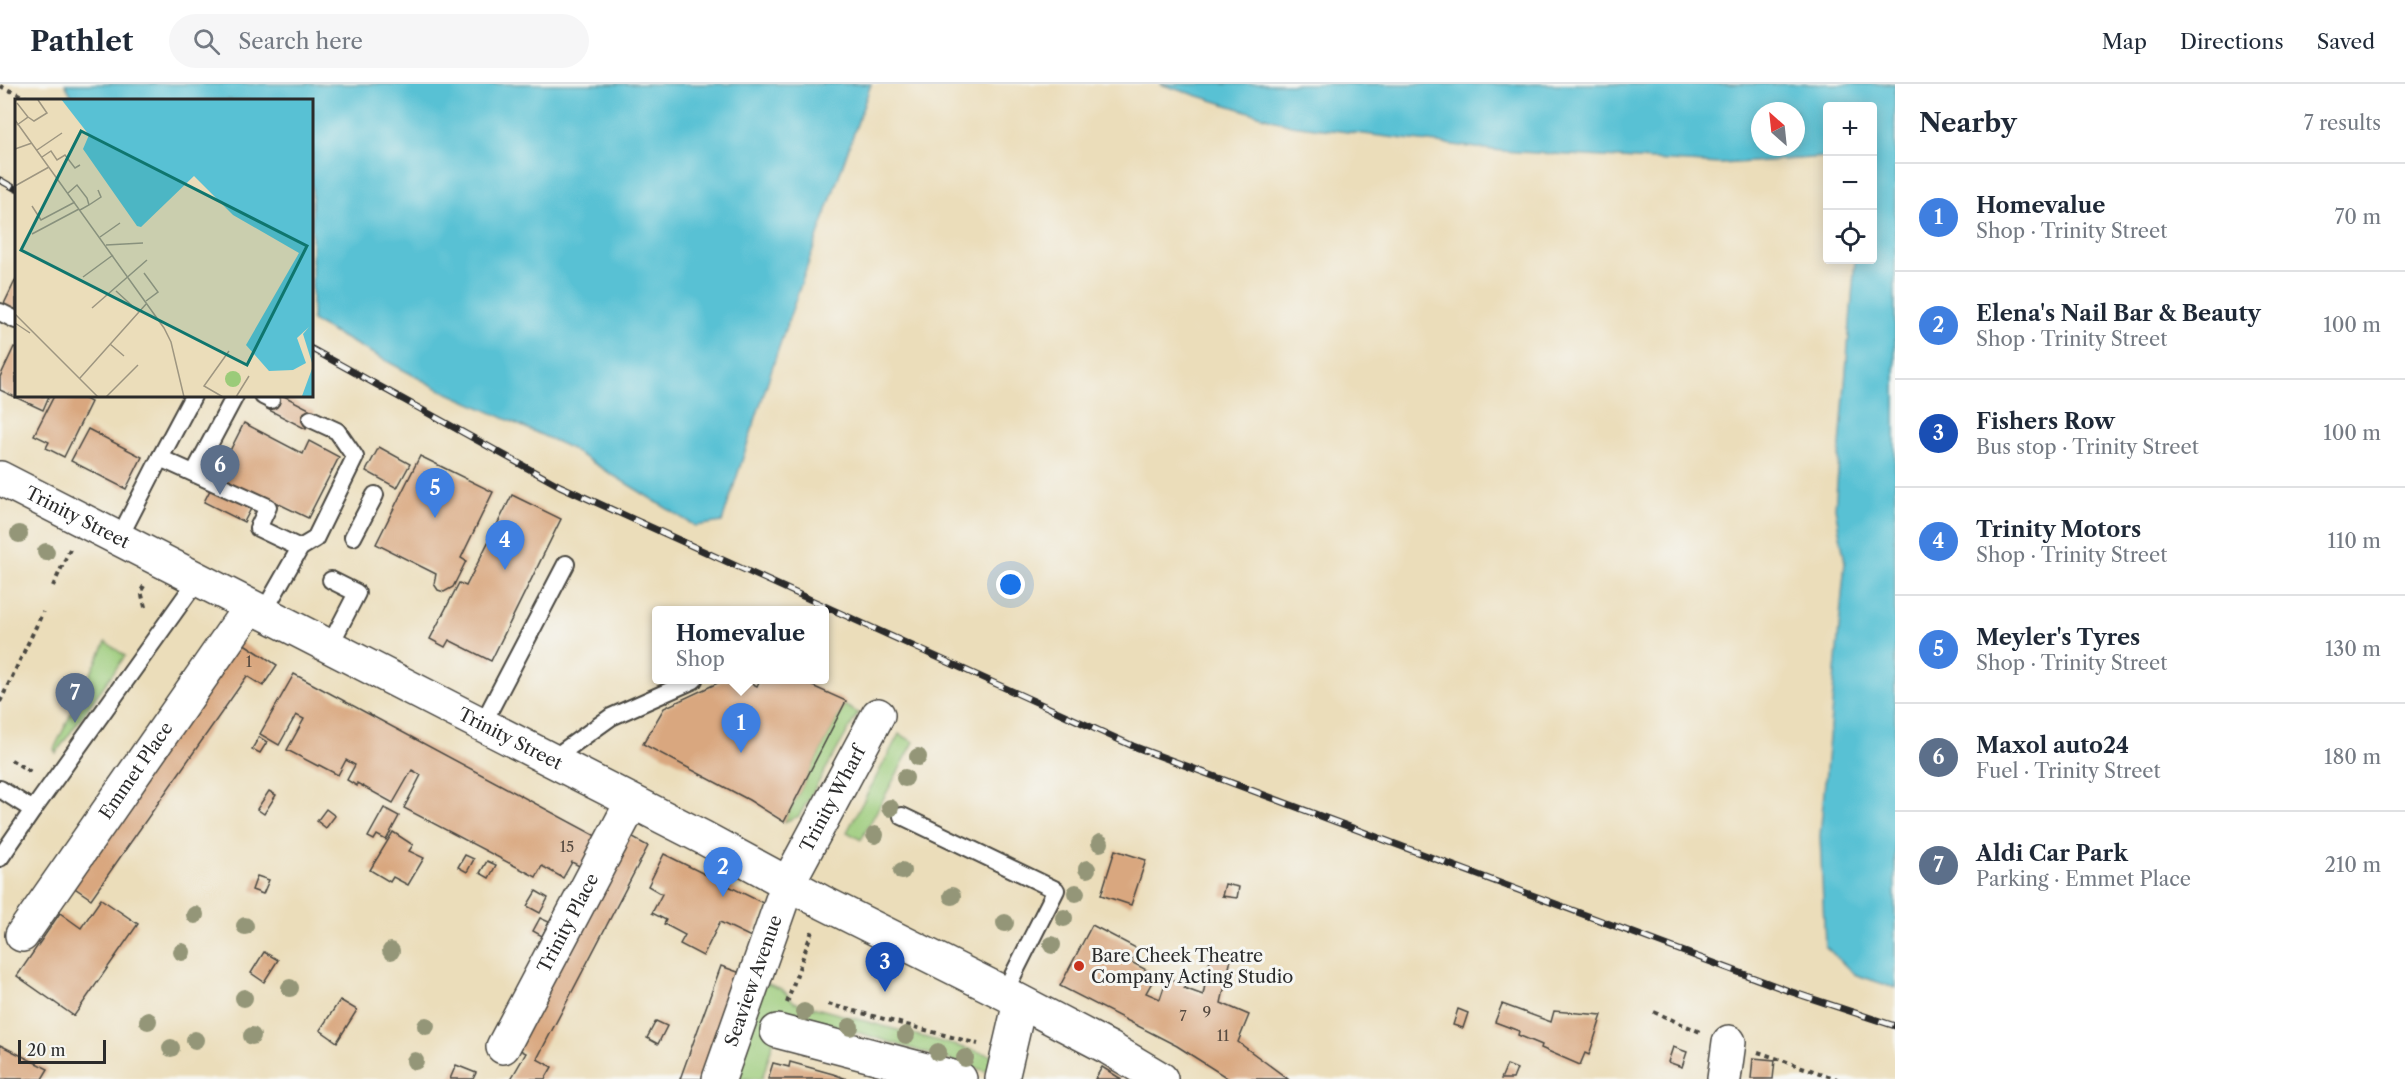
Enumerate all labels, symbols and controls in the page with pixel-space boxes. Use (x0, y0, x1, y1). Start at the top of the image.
search box (169, 14, 589, 68)
text: Pathlet (30, 24, 133, 58)
icon: search (190, 25, 223, 58)
text: Search here (238, 28, 363, 55)
text: Map (2102, 29, 2147, 54)
text: Directions (2180, 29, 2284, 54)
text: Saved (2317, 29, 2375, 54)
inset map (15, 99, 314, 398)
north arrow (1751, 102, 1805, 156)
map controls (1823, 102, 1877, 264)
button: + (1823, 102, 1877, 156)
text: Nearby (1919, 107, 2017, 139)
text: 7 results (2304, 111, 2381, 135)
button: − (1823, 156, 1877, 210)
text: Homevalue (1976, 192, 2106, 219)
text: 1 (1934, 205, 1943, 229)
text: 70 m (2335, 205, 2381, 229)
button: locate (1823, 210, 1877, 264)
text: Shop · Trinity Street (1976, 219, 2167, 243)
text: Elena's Nail Bar & Beauty (1976, 300, 2261, 327)
text: 2 (1933, 313, 1944, 337)
text: 100 m (2323, 313, 2381, 337)
text: Shop · Trinity Street (1976, 327, 2167, 351)
text: Fishers Row (1976, 408, 2115, 435)
text: 3 (1933, 421, 1944, 445)
text: 100 m (2323, 421, 2381, 445)
text: Bus stop · Trinity Street (1976, 435, 2199, 459)
pin: 6 (200, 446, 240, 495)
pin: 5 (416, 468, 454, 518)
street label: Trinity Street (22, 482, 134, 554)
text: Trinity Motors (1976, 516, 2141, 543)
pin: 4 (486, 520, 524, 570)
text: 4 (1933, 529, 1944, 553)
text: 110 m (2328, 529, 2381, 553)
text: Shop · Trinity Street (1976, 543, 2167, 567)
your location (996, 570, 1025, 599)
popup (652, 606, 829, 684)
text: Homevalue (676, 620, 805, 647)
text: Meyler's Tyres (1976, 624, 2140, 651)
text: 5 (1933, 637, 1944, 661)
text: 130 m (2325, 637, 2381, 661)
text: Shop (676, 647, 725, 671)
text: Shop · Trinity Street (1976, 651, 2167, 675)
house number: 1 (246, 652, 253, 671)
pin: 7 (56, 674, 94, 723)
street label: Trinity Street (454, 703, 566, 775)
pin: 1 (722, 704, 760, 753)
street label: Emmet Place (95, 718, 178, 824)
text: Maxol auto24 (1976, 732, 2129, 759)
street label: Trinity Wharf (796, 740, 872, 856)
text: 6 (1933, 745, 1944, 769)
text: 180 m (2324, 745, 2381, 769)
text: Fuel · Trinity Street (1976, 759, 2161, 783)
house number: 15 (560, 837, 574, 856)
text: Aldi Car Park (1976, 840, 2128, 867)
pin: 2 (704, 848, 742, 897)
text: 7 (1933, 853, 1944, 877)
text: 210 m (2324, 853, 2381, 877)
text: Parking · Emmet Place (1976, 867, 2191, 891)
street label: Trinity Place (533, 870, 603, 977)
street label: Seaview Avenue (720, 912, 787, 1049)
pin: 3 (866, 942, 904, 992)
place label: Bare Cheek Theatre Company Acting Studio (1091, 945, 1293, 988)
marker: Bare Cheek Theatre Company Acting Studio (1072, 959, 1086, 973)
house number: 9 (1203, 1002, 1211, 1021)
house number: 7 (1179, 1006, 1187, 1025)
house number: 11 (1217, 1026, 1230, 1045)
scale bar (18, 1037, 106, 1064)
text: 20 m (27, 1040, 66, 1060)

